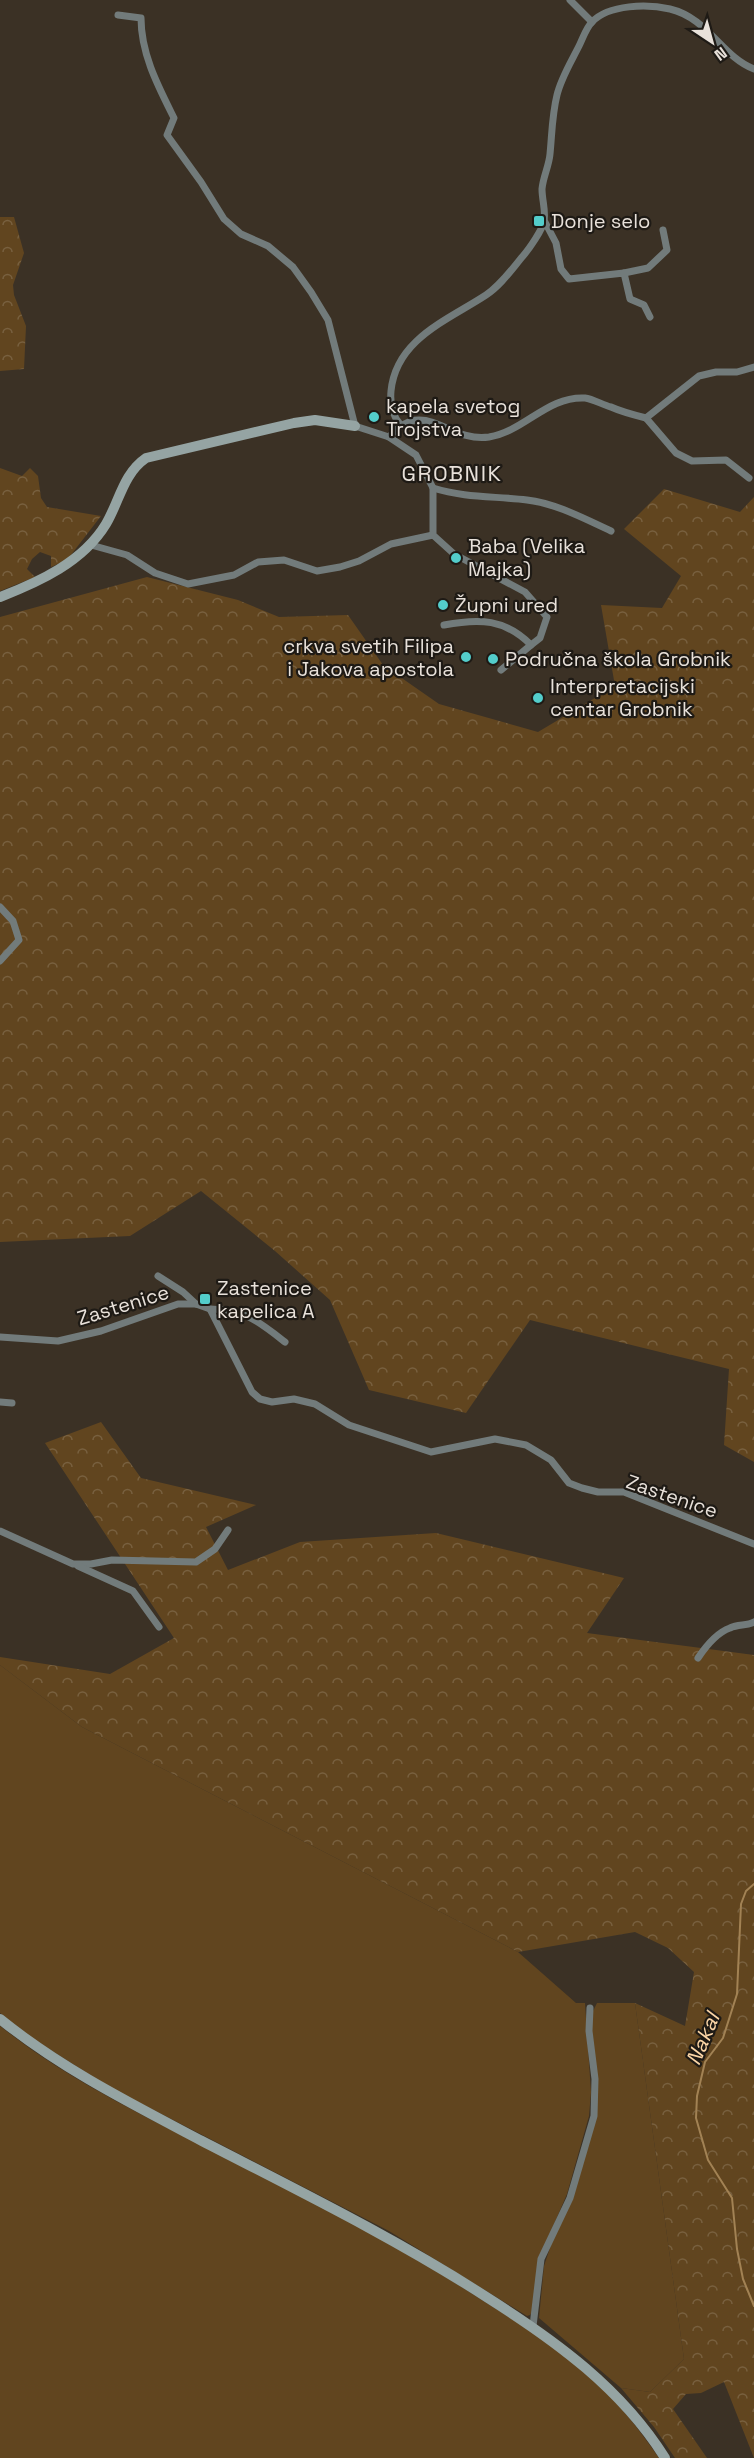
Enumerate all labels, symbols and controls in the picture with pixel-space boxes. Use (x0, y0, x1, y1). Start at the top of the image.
north arrow (682, 12, 742, 72)
text: N (710, 42, 731, 65)
place label: Donje selo (551, 208, 650, 234)
marker: Donje selo (532, 214, 546, 228)
place label: kapela svetog Trojstva (386, 393, 520, 442)
marker: kapela svetog Trojstva (367, 410, 381, 424)
district label: GROBNIK (401, 459, 503, 487)
place label: Baba (Velika Majka) (468, 533, 585, 582)
marker: Baba (Velika Majka) (449, 551, 463, 565)
place label: Župni ured (455, 592, 558, 618)
marker: Župni ured (436, 598, 450, 612)
place label: crkva svetih Filipa i Jakova apostola (283, 633, 454, 682)
place label: Područna škola Grobnik (505, 646, 731, 672)
marker: crkva svetih Filipa i Jakova apostola (459, 650, 473, 664)
marker: Područna škola Grobnik (486, 652, 500, 666)
place label: Interpretacijski centar Grobnik (550, 673, 695, 722)
marker: Interpretacijski centar Grobnik (531, 691, 545, 705)
place label: Zastenice kapelica A (217, 1275, 315, 1324)
street label: Zastenice (74, 1279, 172, 1331)
marker: Zastenice kapelica A (198, 1292, 212, 1306)
street label: Zastenice (623, 1468, 721, 1524)
water label: Nakal (680, 2006, 727, 2069)

